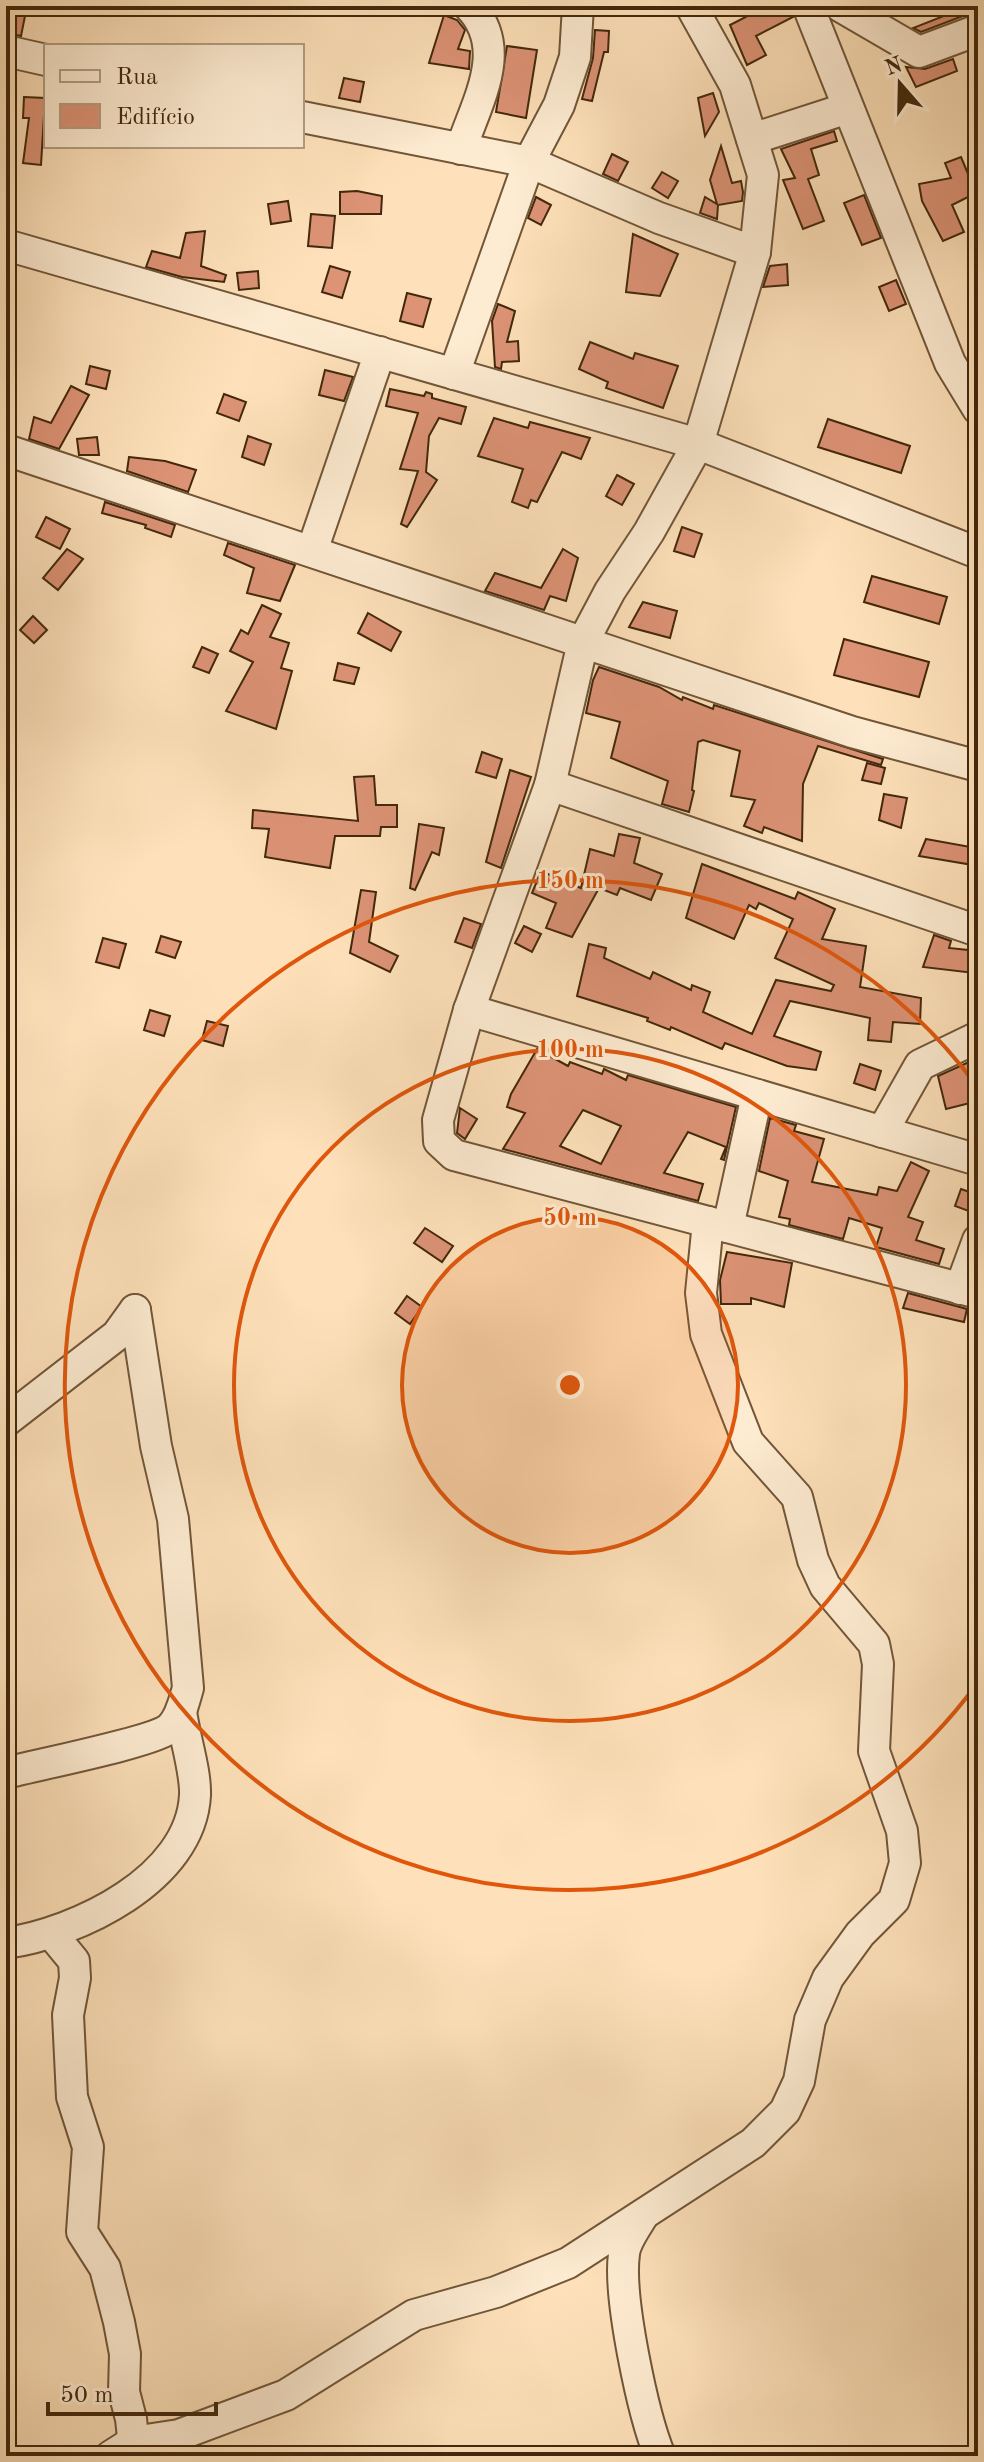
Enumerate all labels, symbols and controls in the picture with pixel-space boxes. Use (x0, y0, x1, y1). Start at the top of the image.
legend (44, 44, 304, 148)
north arrow (860, 44, 940, 124)
text: N (882, 54, 906, 80)
text: Rua (116, 66, 158, 90)
text: Edifício (116, 106, 195, 130)
text: 150 m (536, 869, 604, 894)
text: 100 m (536, 1039, 604, 1063)
text: 50 m (543, 1206, 597, 1231)
centre of rings (556, 1371, 584, 1399)
scale bar (48, 2366, 216, 2416)
text: 50 m (60, 2384, 114, 2408)

